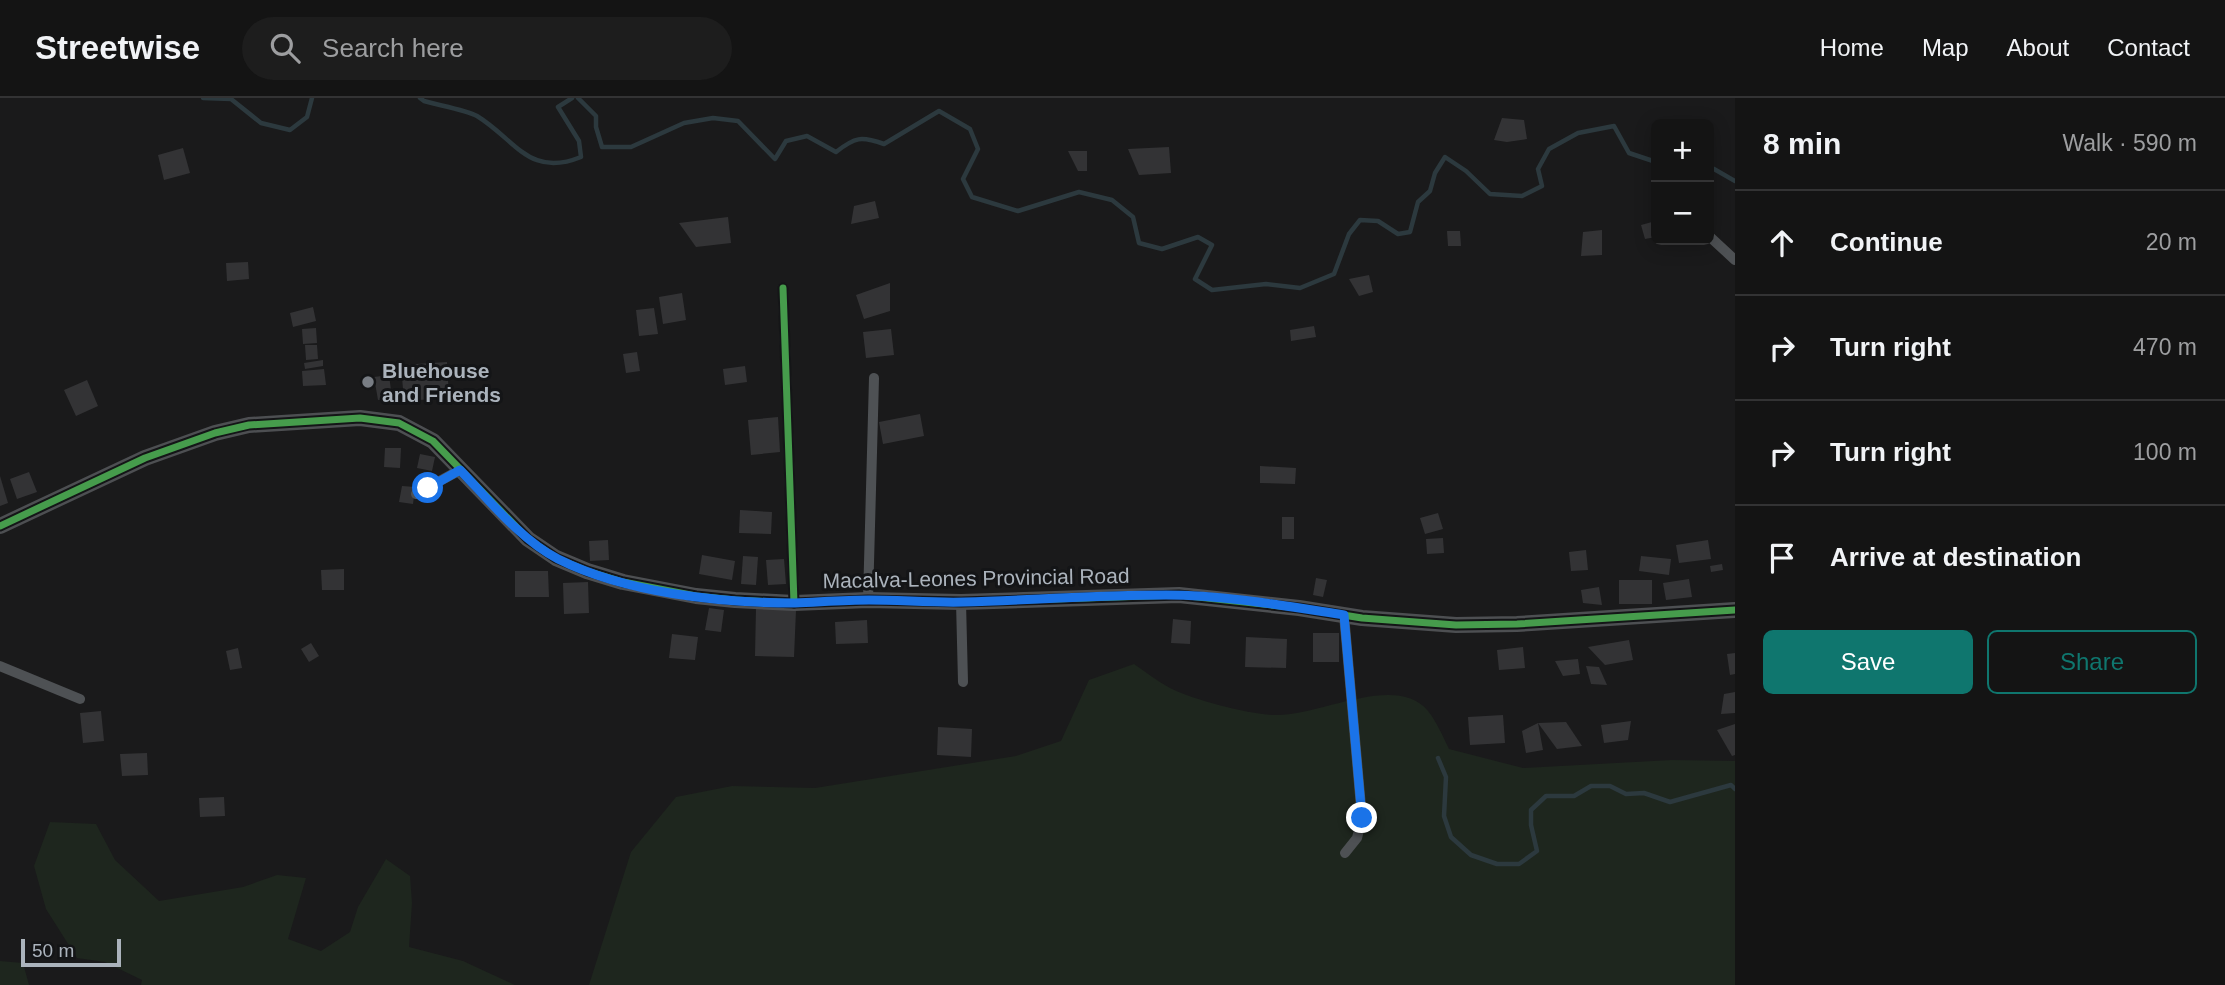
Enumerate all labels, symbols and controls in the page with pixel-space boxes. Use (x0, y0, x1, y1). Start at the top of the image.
search box (242, 17, 732, 80)
text: Streetwise (35, 29, 200, 66)
icon: search (266, 29, 304, 67)
text: Search here (322, 33, 464, 63)
text: Home (1820, 34, 1884, 61)
text: Map (1922, 34, 1969, 61)
text: About (2007, 34, 2069, 61)
text: Contact (2107, 34, 2190, 61)
map controls (1651, 119, 1714, 245)
button: + (1651, 119, 1714, 182)
text: 8 min (1763, 127, 1841, 160)
text: Walk · 590 m (2062, 130, 2197, 156)
button: − (1651, 182, 1714, 245)
icon: ahead (1763, 224, 1801, 262)
text: Continue (1830, 227, 1943, 257)
text: 20 m (2146, 229, 2197, 255)
icon: right (1763, 329, 1801, 367)
text: Turn right (1830, 332, 1951, 362)
text: 470 m (2133, 334, 2197, 360)
place label: Bluehouse and Friends (382, 359, 501, 406)
marker: Bluehouse and Friends (360, 374, 376, 390)
icon: right (1763, 434, 1801, 472)
text: Turn right (1830, 437, 1951, 467)
text: 100 m (2133, 439, 2197, 465)
route start (412, 472, 443, 503)
icon: arrive (1763, 539, 1801, 577)
text: Arrive at destination (1830, 542, 2081, 572)
street label: Macalva-Leones Provincial Road (822, 564, 1130, 592)
button: Save (1763, 630, 1973, 694)
button: Share (1987, 630, 2197, 694)
route end (1346, 802, 1377, 833)
scale bar (21, 936, 121, 968)
text: 50 m (32, 940, 74, 961)

